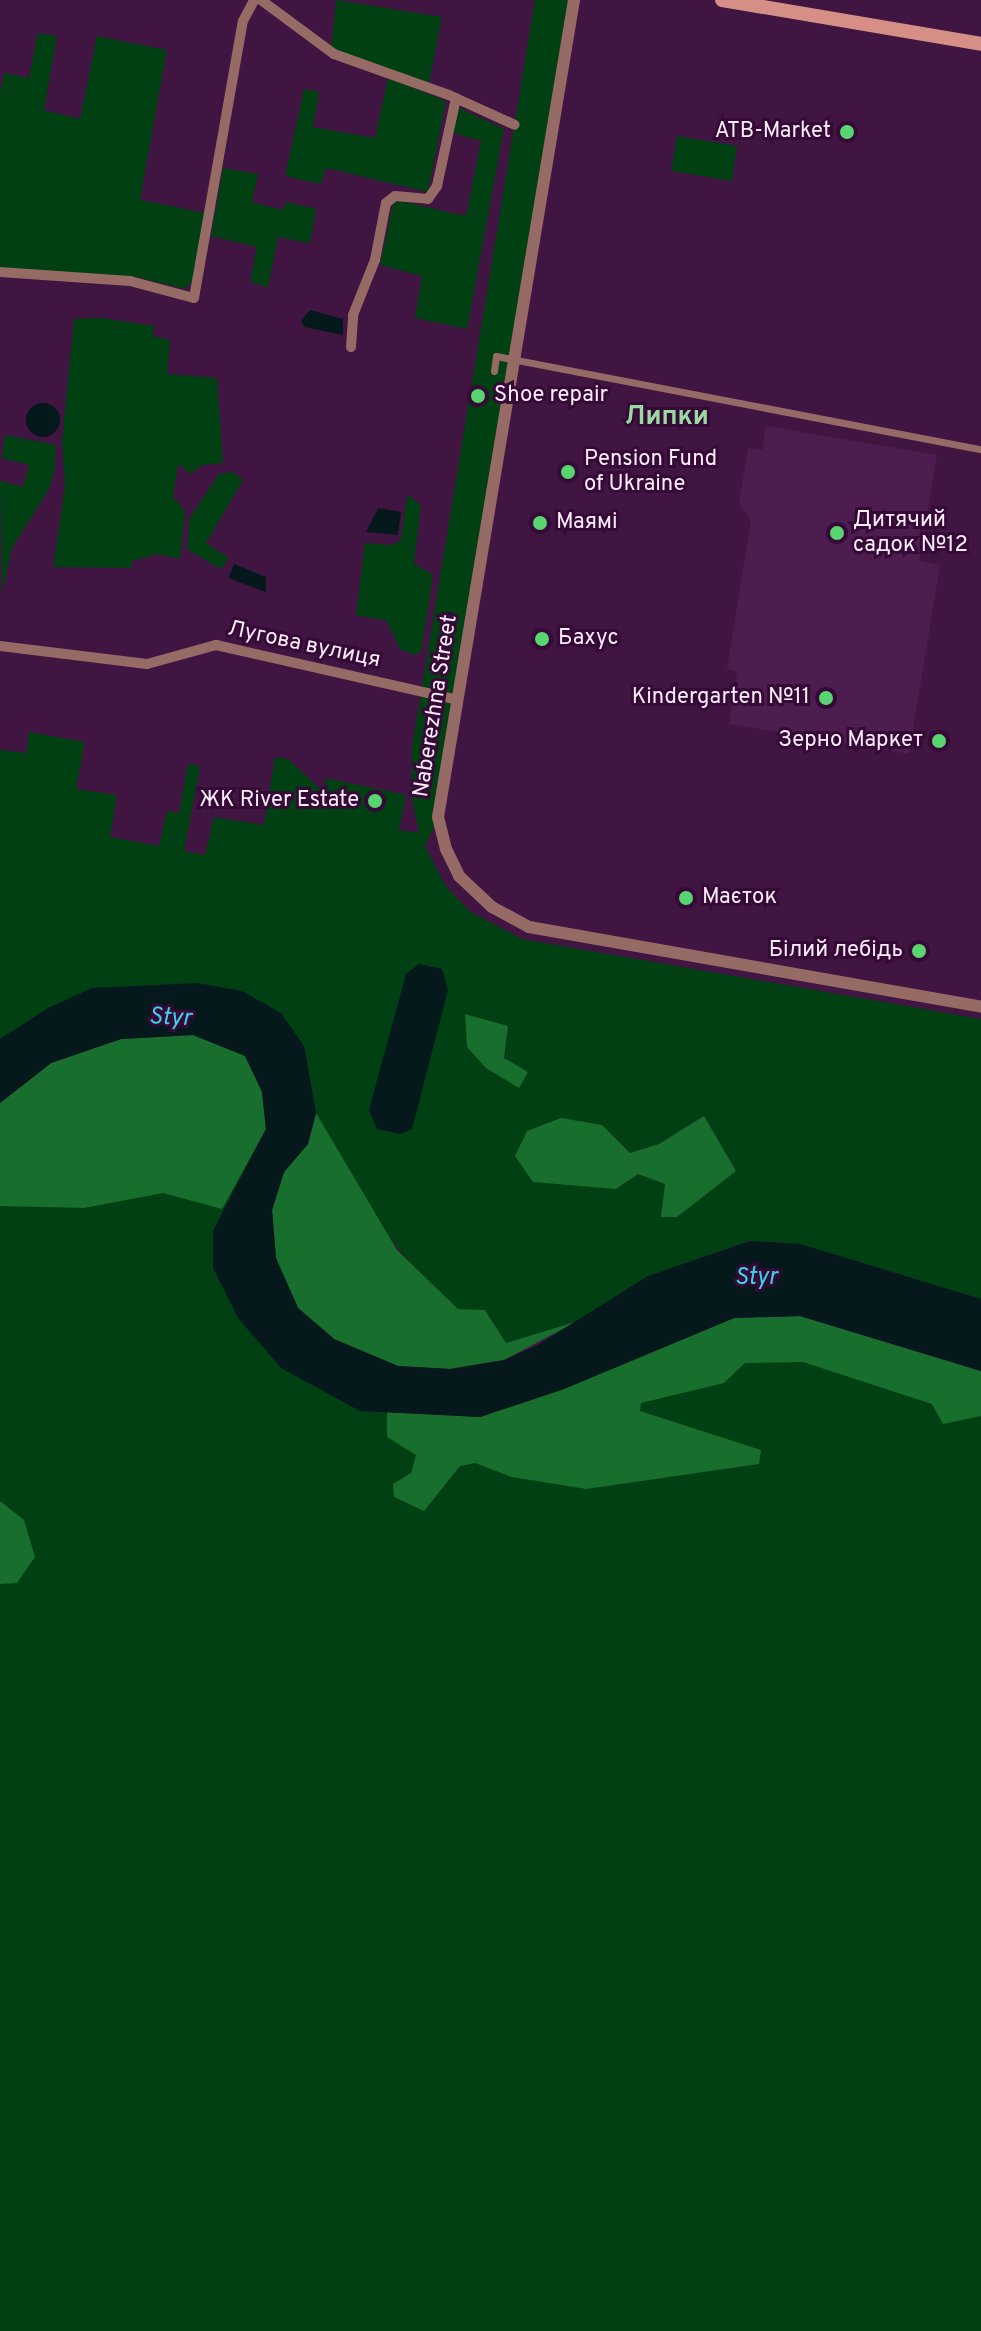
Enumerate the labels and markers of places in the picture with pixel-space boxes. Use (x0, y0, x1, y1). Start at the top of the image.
place label: ATB-Market (715, 119, 831, 145)
marker: ATB-Market (838, 123, 856, 141)
place label: Shoe repair (494, 383, 608, 409)
marker: Shoe repair (469, 387, 487, 405)
place label: Pension Fund of Ukraine (584, 446, 717, 498)
marker: Pension Fund of Ukraine (559, 463, 577, 481)
place label: Дитячий садок №12 (853, 507, 968, 558)
place label: Маямі (556, 510, 618, 536)
marker: Маямі (531, 514, 549, 532)
marker: Дитячий садок №12 (828, 524, 846, 542)
place label: Бахус (558, 626, 619, 652)
marker: Бахус (533, 630, 551, 648)
place label: Kindergarten №11 (632, 685, 810, 711)
marker: Kindergarten №11 (817, 689, 835, 707)
place label: Зерно Маркет (778, 728, 923, 754)
marker: Зерно Маркет (930, 732, 948, 750)
place label: ЖК River Estate (199, 788, 359, 814)
marker: ЖК River Estate (366, 792, 384, 810)
place label: Маєток (702, 885, 777, 911)
marker: Маєток (677, 889, 695, 907)
place label: Білий лебідь (769, 938, 903, 964)
marker: Білий лебідь (910, 942, 928, 960)

